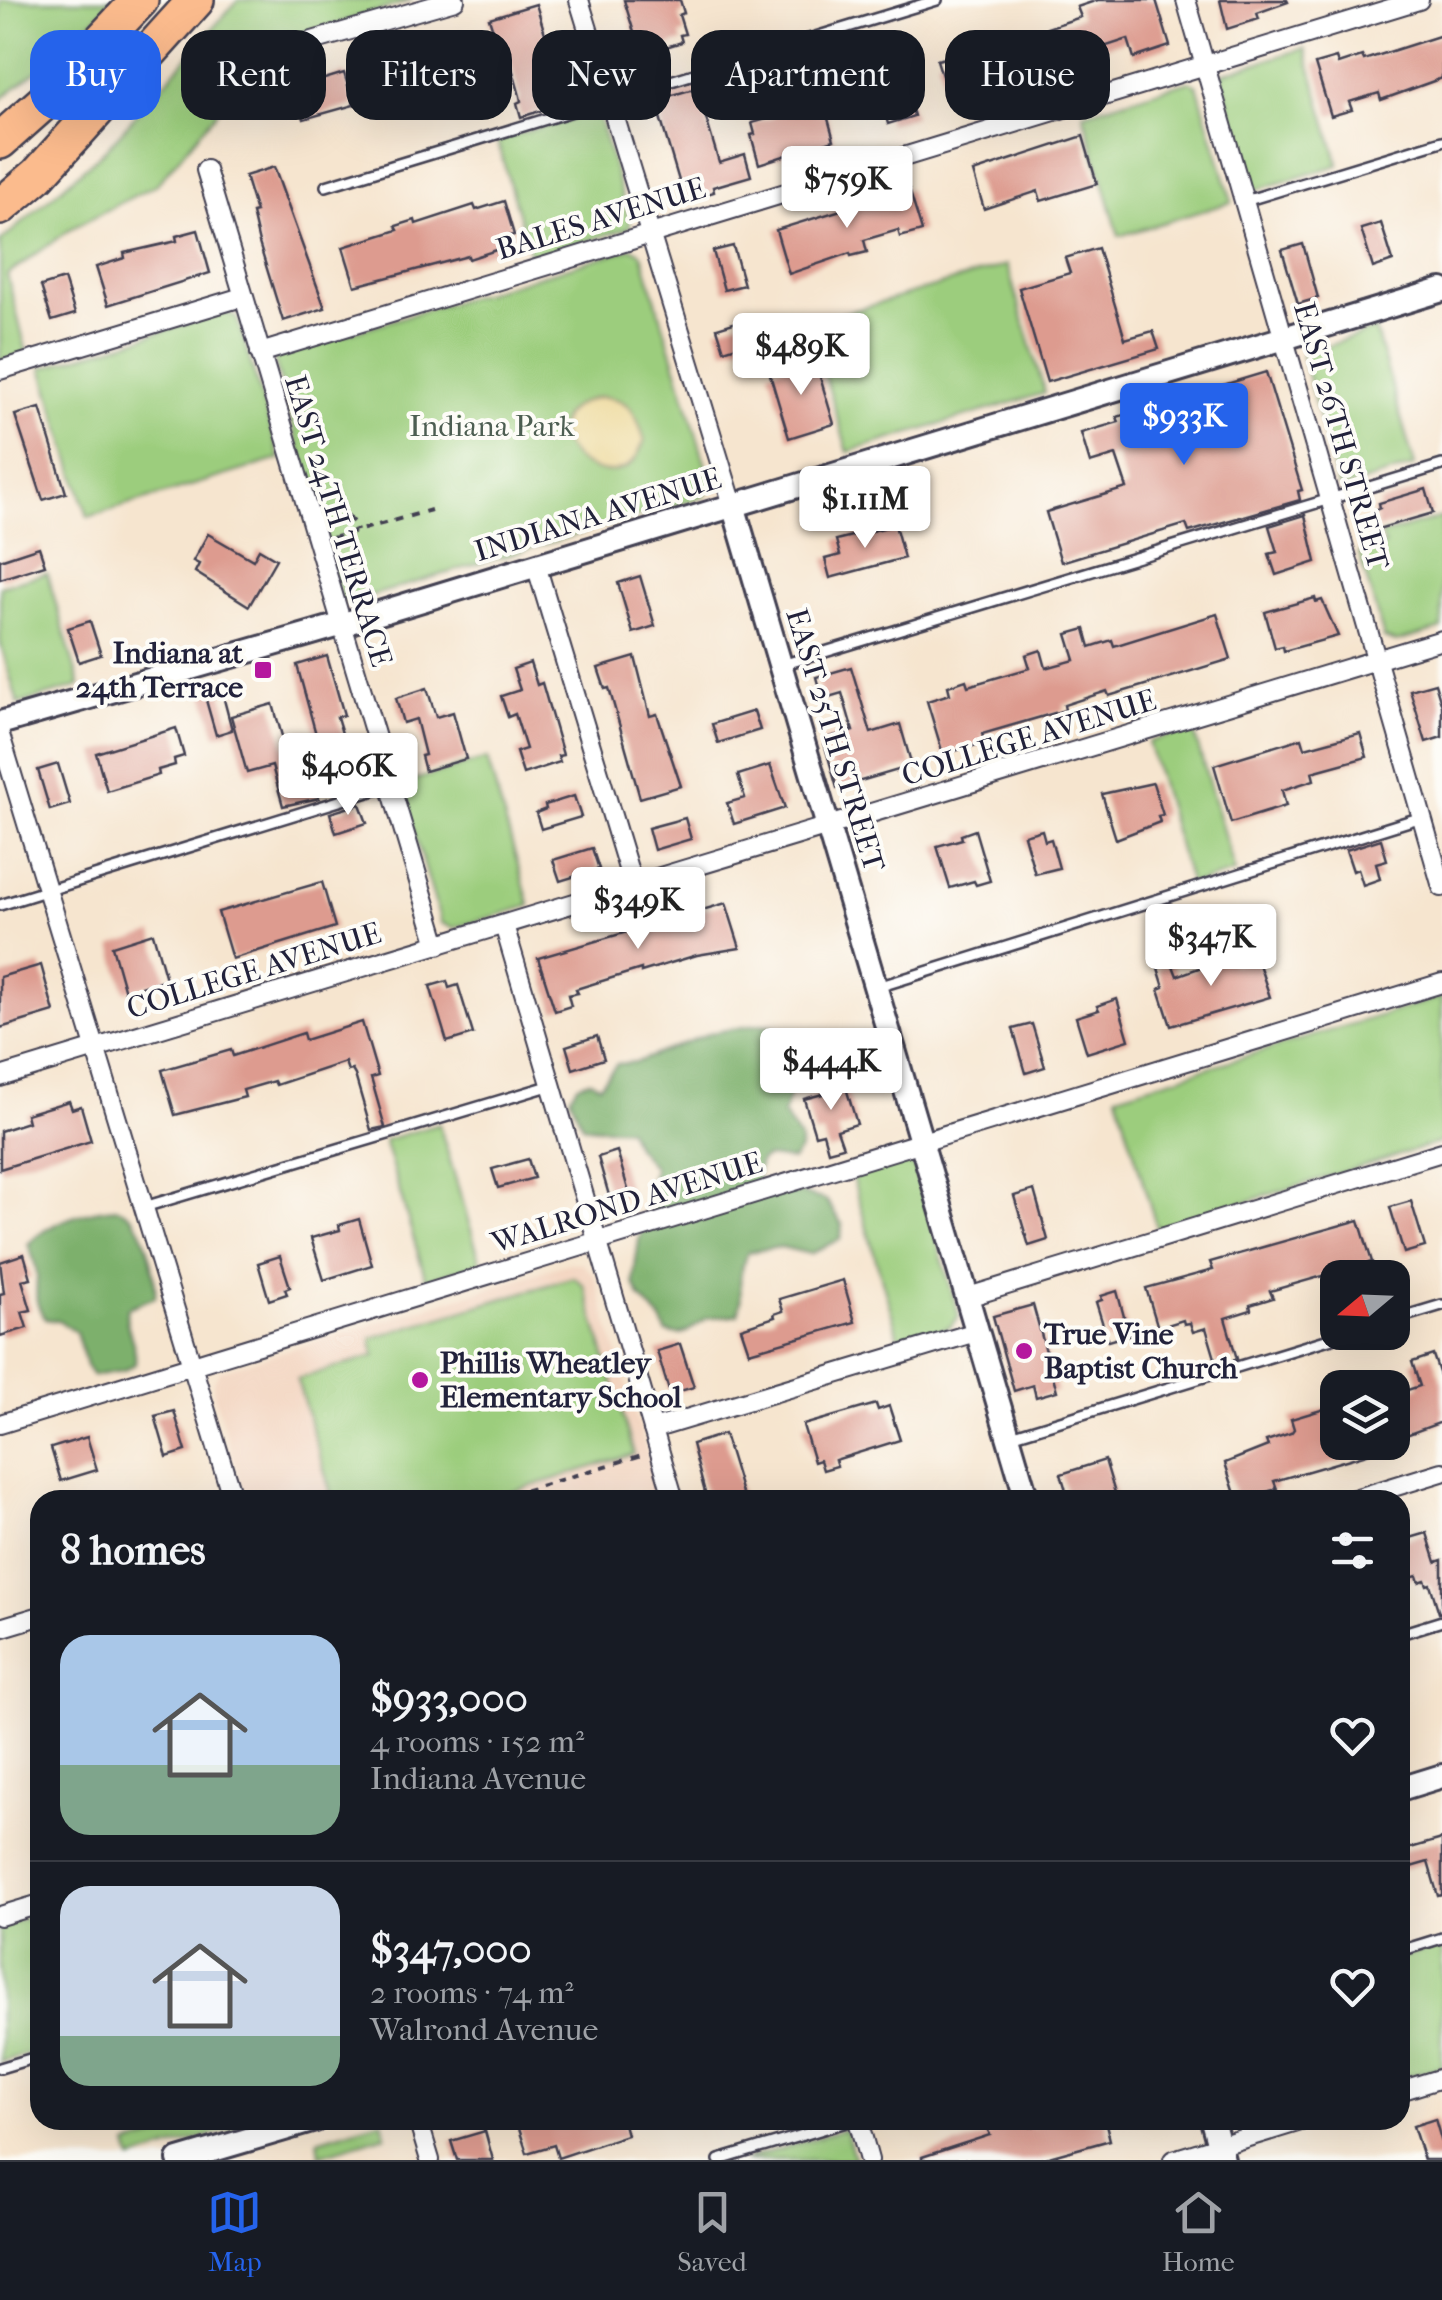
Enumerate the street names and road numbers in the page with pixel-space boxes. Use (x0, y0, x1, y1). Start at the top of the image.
street label: BALES AVENUE (492, 171, 710, 267)
street label: EAST 26TH STREET (1286, 298, 1396, 574)
street label: EAST 24TH TERRACE (277, 371, 399, 671)
street label: INDIANA AVENUE (470, 461, 726, 569)
street label: EAST 25TH STREET (778, 604, 892, 876)
street label: COLLEGE AVENUE (898, 683, 1160, 793)
street label: COLLEGE AVENUE (123, 916, 385, 1026)
street label: WALROND AVENUE (486, 1145, 767, 1261)

